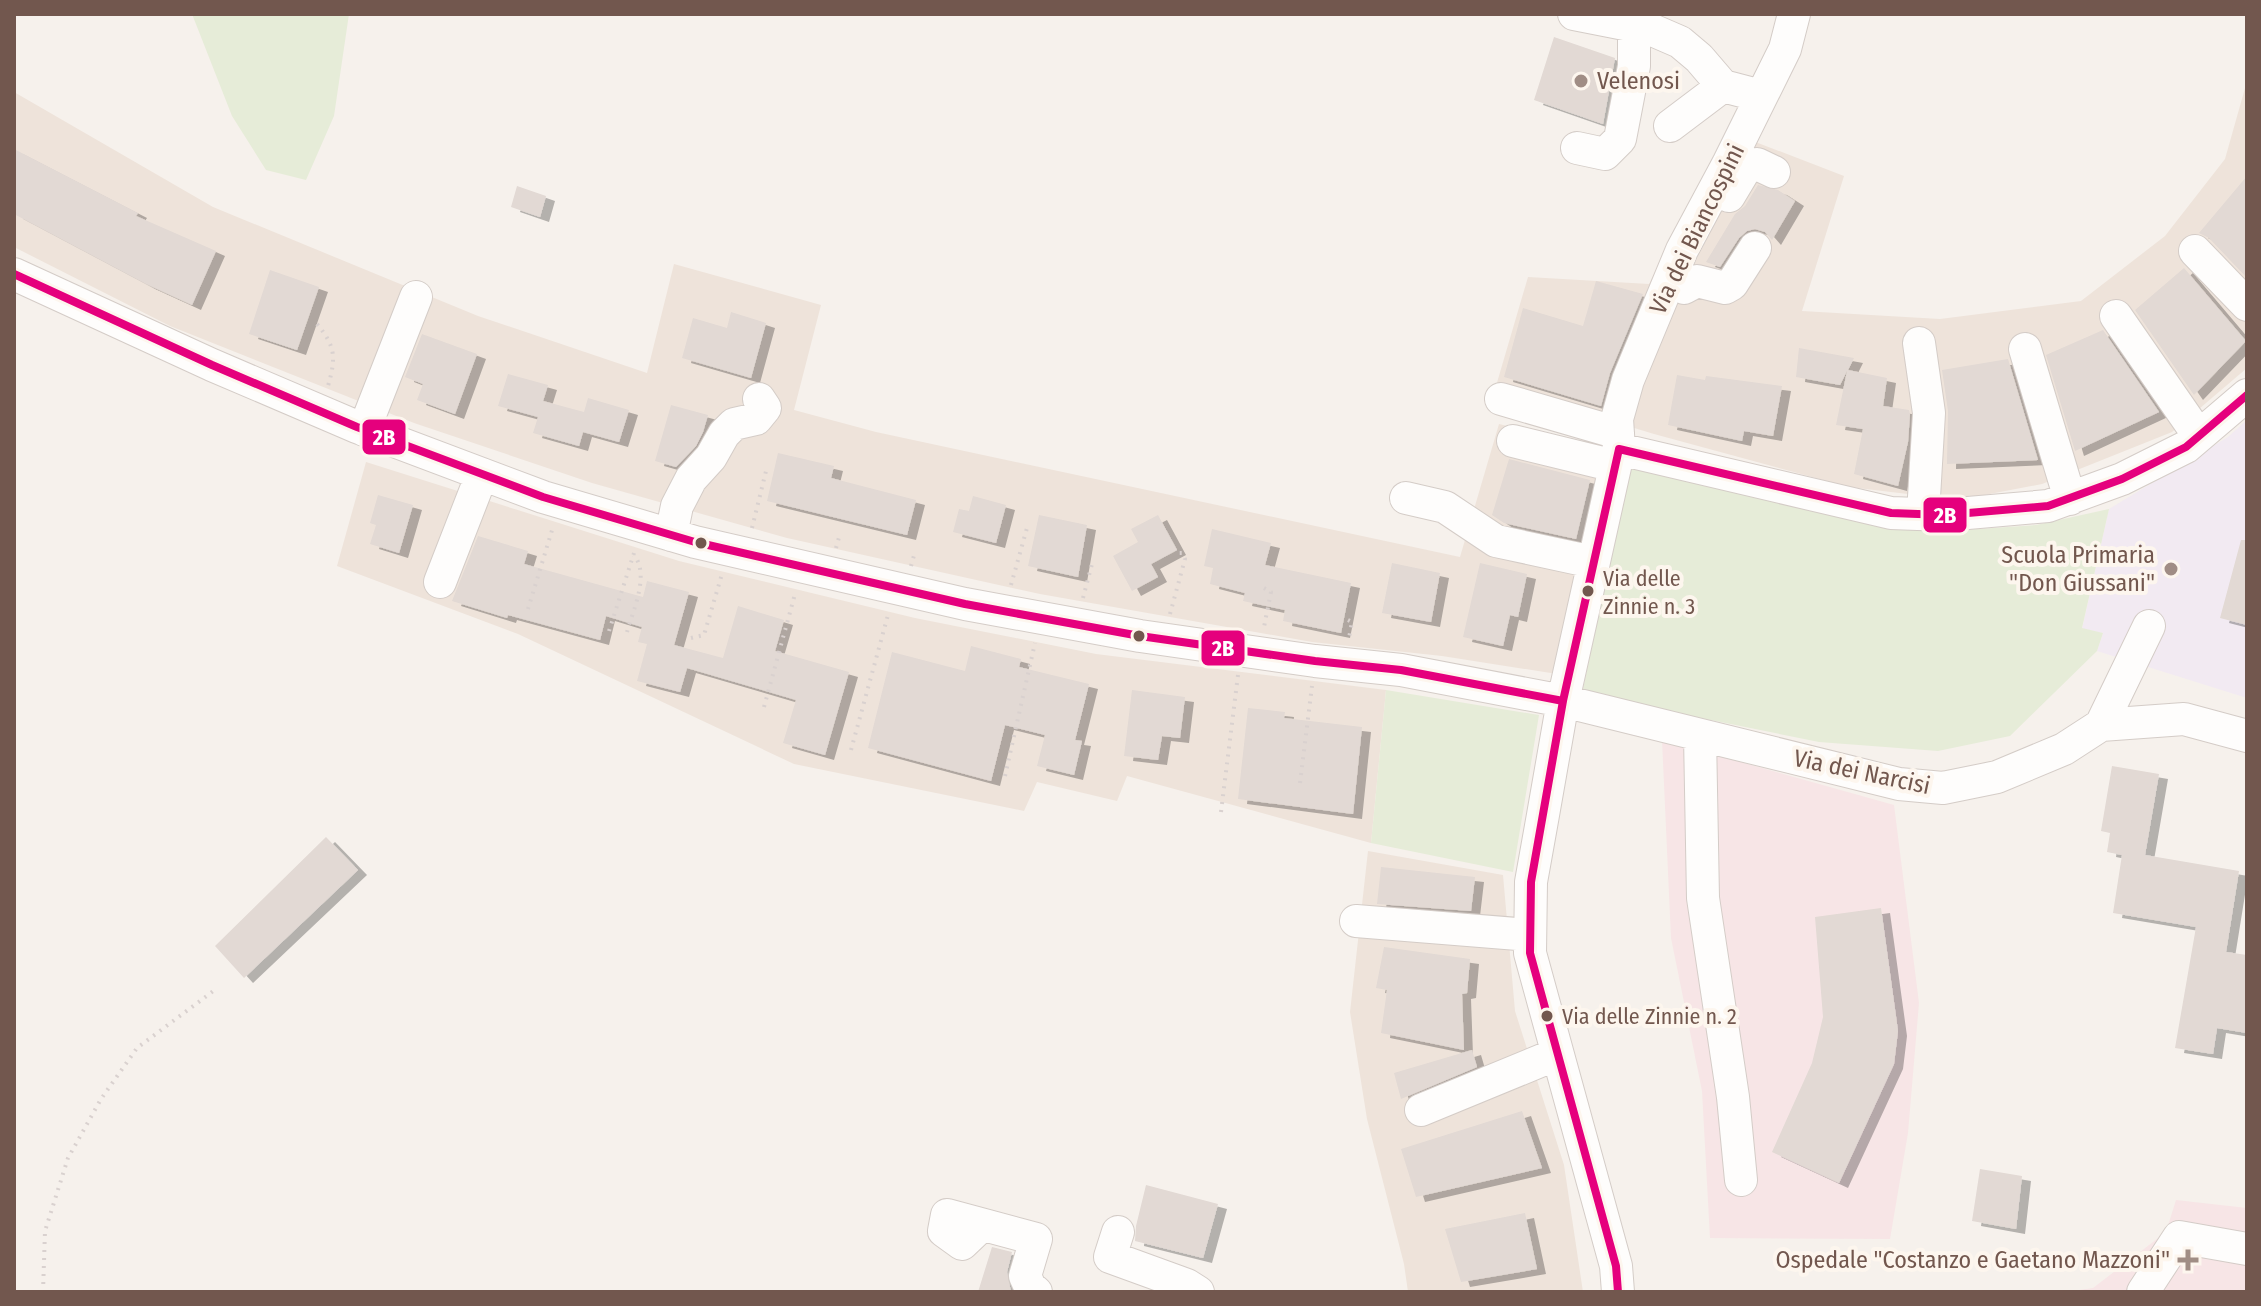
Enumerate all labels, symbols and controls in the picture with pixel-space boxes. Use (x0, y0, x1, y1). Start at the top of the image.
place label: Velenosi (1597, 67, 1680, 95)
marker: Velenosi (1572, 72, 1590, 90)
street label: Via dei Biancospini (1644, 139, 1750, 319)
line badge: 2B (361, 418, 407, 456)
text: 2B (372, 424, 395, 451)
line badge: 2B (1922, 496, 1968, 534)
text: 2B (1933, 502, 1956, 529)
unlabelled marker (693, 535, 709, 551)
place label: Scuola Primaria "Don Giussani" (2001, 541, 2155, 597)
marker: Scuola Primaria "Don Giussani" (2162, 560, 2180, 578)
place label: Via delle Zinnie n. 3 (1603, 565, 1695, 620)
marker: Via delle Zinnie n. 3 (1580, 583, 1596, 599)
unlabelled marker (1131, 628, 1147, 644)
line badge: 2B (1200, 629, 1246, 667)
text: 2B (1211, 635, 1234, 662)
street label: Via dei Narcisi (1791, 744, 1933, 800)
place label: Via delle Zinnie n. 2 (1562, 1003, 1737, 1030)
marker: Via delle Zinnie n. 2 (1539, 1008, 1555, 1024)
place label: Ospedale "Costanzo e Gaetano Mazzoni" (1775, 1246, 2170, 1274)
marker: Ospedale "Costanzo e Gaetano Mazzoni" (2177, 1249, 2199, 1271)

